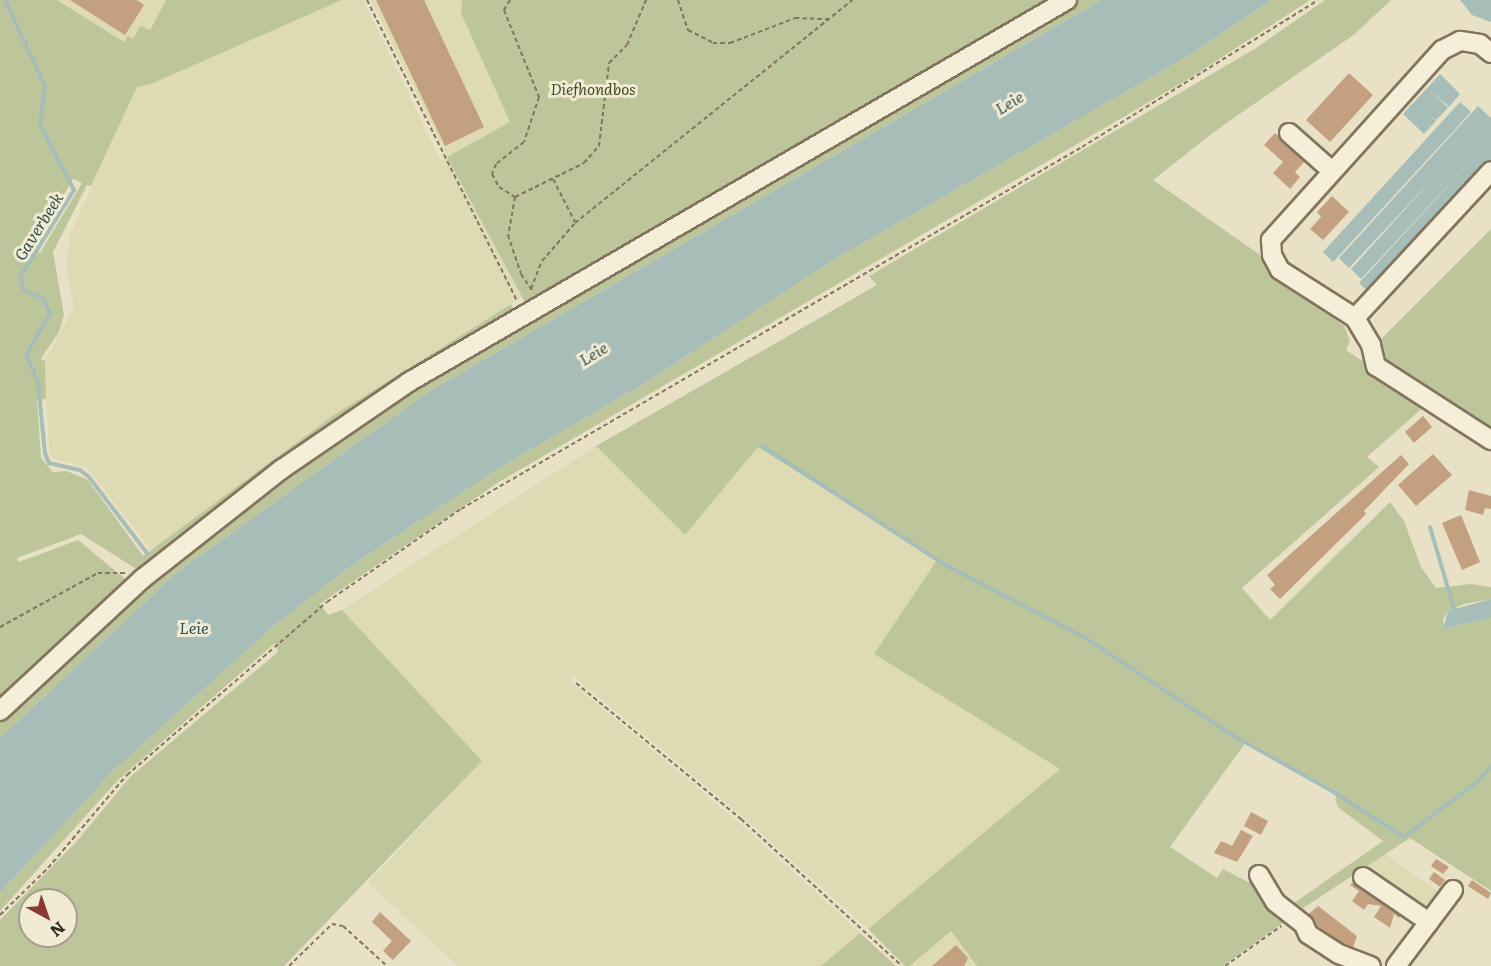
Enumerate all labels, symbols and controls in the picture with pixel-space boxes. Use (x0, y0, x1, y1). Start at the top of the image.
park label: Diefhondbos (550, 80, 636, 98)
water label: Leie (991, 86, 1027, 118)
water label: Gaverbeek (10, 189, 66, 263)
water label: Leie (575, 337, 611, 369)
water label: Leie (179, 617, 209, 637)
north arrow (18, 888, 78, 948)
text: N (45, 917, 71, 944)

